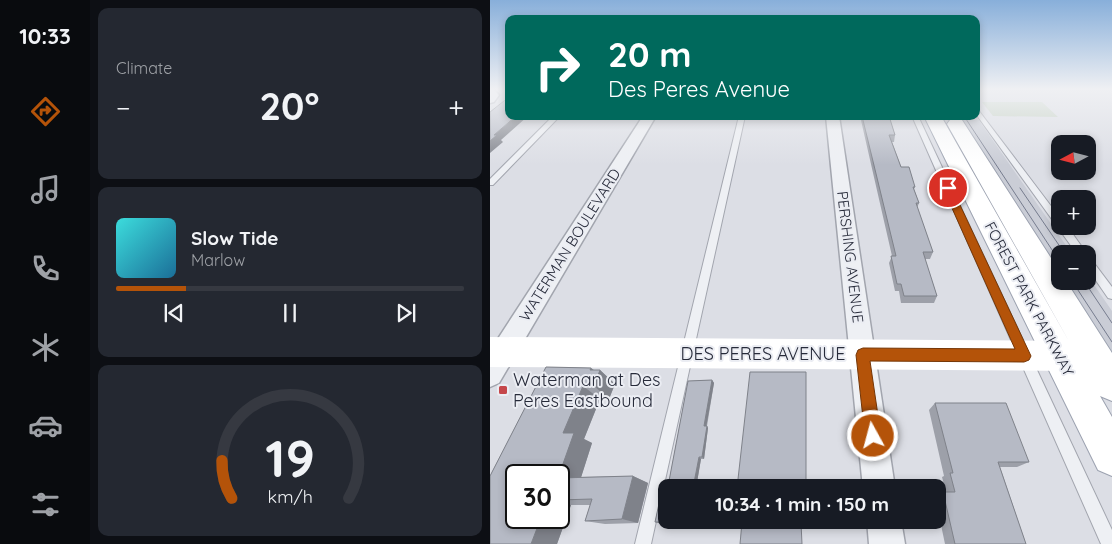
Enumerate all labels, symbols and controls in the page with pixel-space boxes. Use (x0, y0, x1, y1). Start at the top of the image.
text: 10:33 (19, 22, 71, 50)
text: 20 m (608, 32, 691, 76)
icon: right (525, 35, 590, 100)
text: Climate (116, 58, 172, 78)
text: Des Peres Avenue (608, 75, 790, 103)
text: 20° (259, 82, 319, 130)
text: − (116, 90, 131, 125)
text: + (448, 90, 464, 125)
icon: directions (28, 94, 63, 129)
north arrow (1051, 135, 1096, 180)
map controls (1051, 135, 1096, 290)
street label: WATERMAN BOULEVARD (515, 165, 624, 325)
pin (927, 167, 969, 209)
icon: music (28, 172, 63, 207)
icon: arrive (934, 174, 962, 202)
street label: PERSHING AVENUE (833, 190, 868, 324)
button: + (1051, 190, 1096, 235)
street label: FOREST PARK PARKWAY (981, 218, 1079, 380)
text: Slow Tide (191, 226, 279, 250)
button: − (1051, 245, 1096, 290)
text: Marlow (191, 250, 245, 270)
icon: phone (28, 251, 63, 286)
icon: previous (160, 299, 188, 327)
icon: pause (276, 299, 304, 327)
icon: next (392, 299, 420, 327)
icon: climate (28, 330, 63, 365)
street label: DES PERES AVENUE (681, 342, 845, 365)
place label: Waterman at Des Peres Eastbound (513, 368, 661, 412)
marker: Waterman at Des Peres Eastbound (497, 384, 509, 396)
icon: car (28, 408, 63, 443)
position arrow (846, 409, 898, 461)
text: 19 (265, 425, 315, 490)
speed limit sign: 30 (505, 464, 570, 529)
text: km/h (267, 485, 313, 507)
icon: filters (28, 487, 63, 522)
text: 10:34 · 1 min · 150 m (715, 492, 889, 516)

